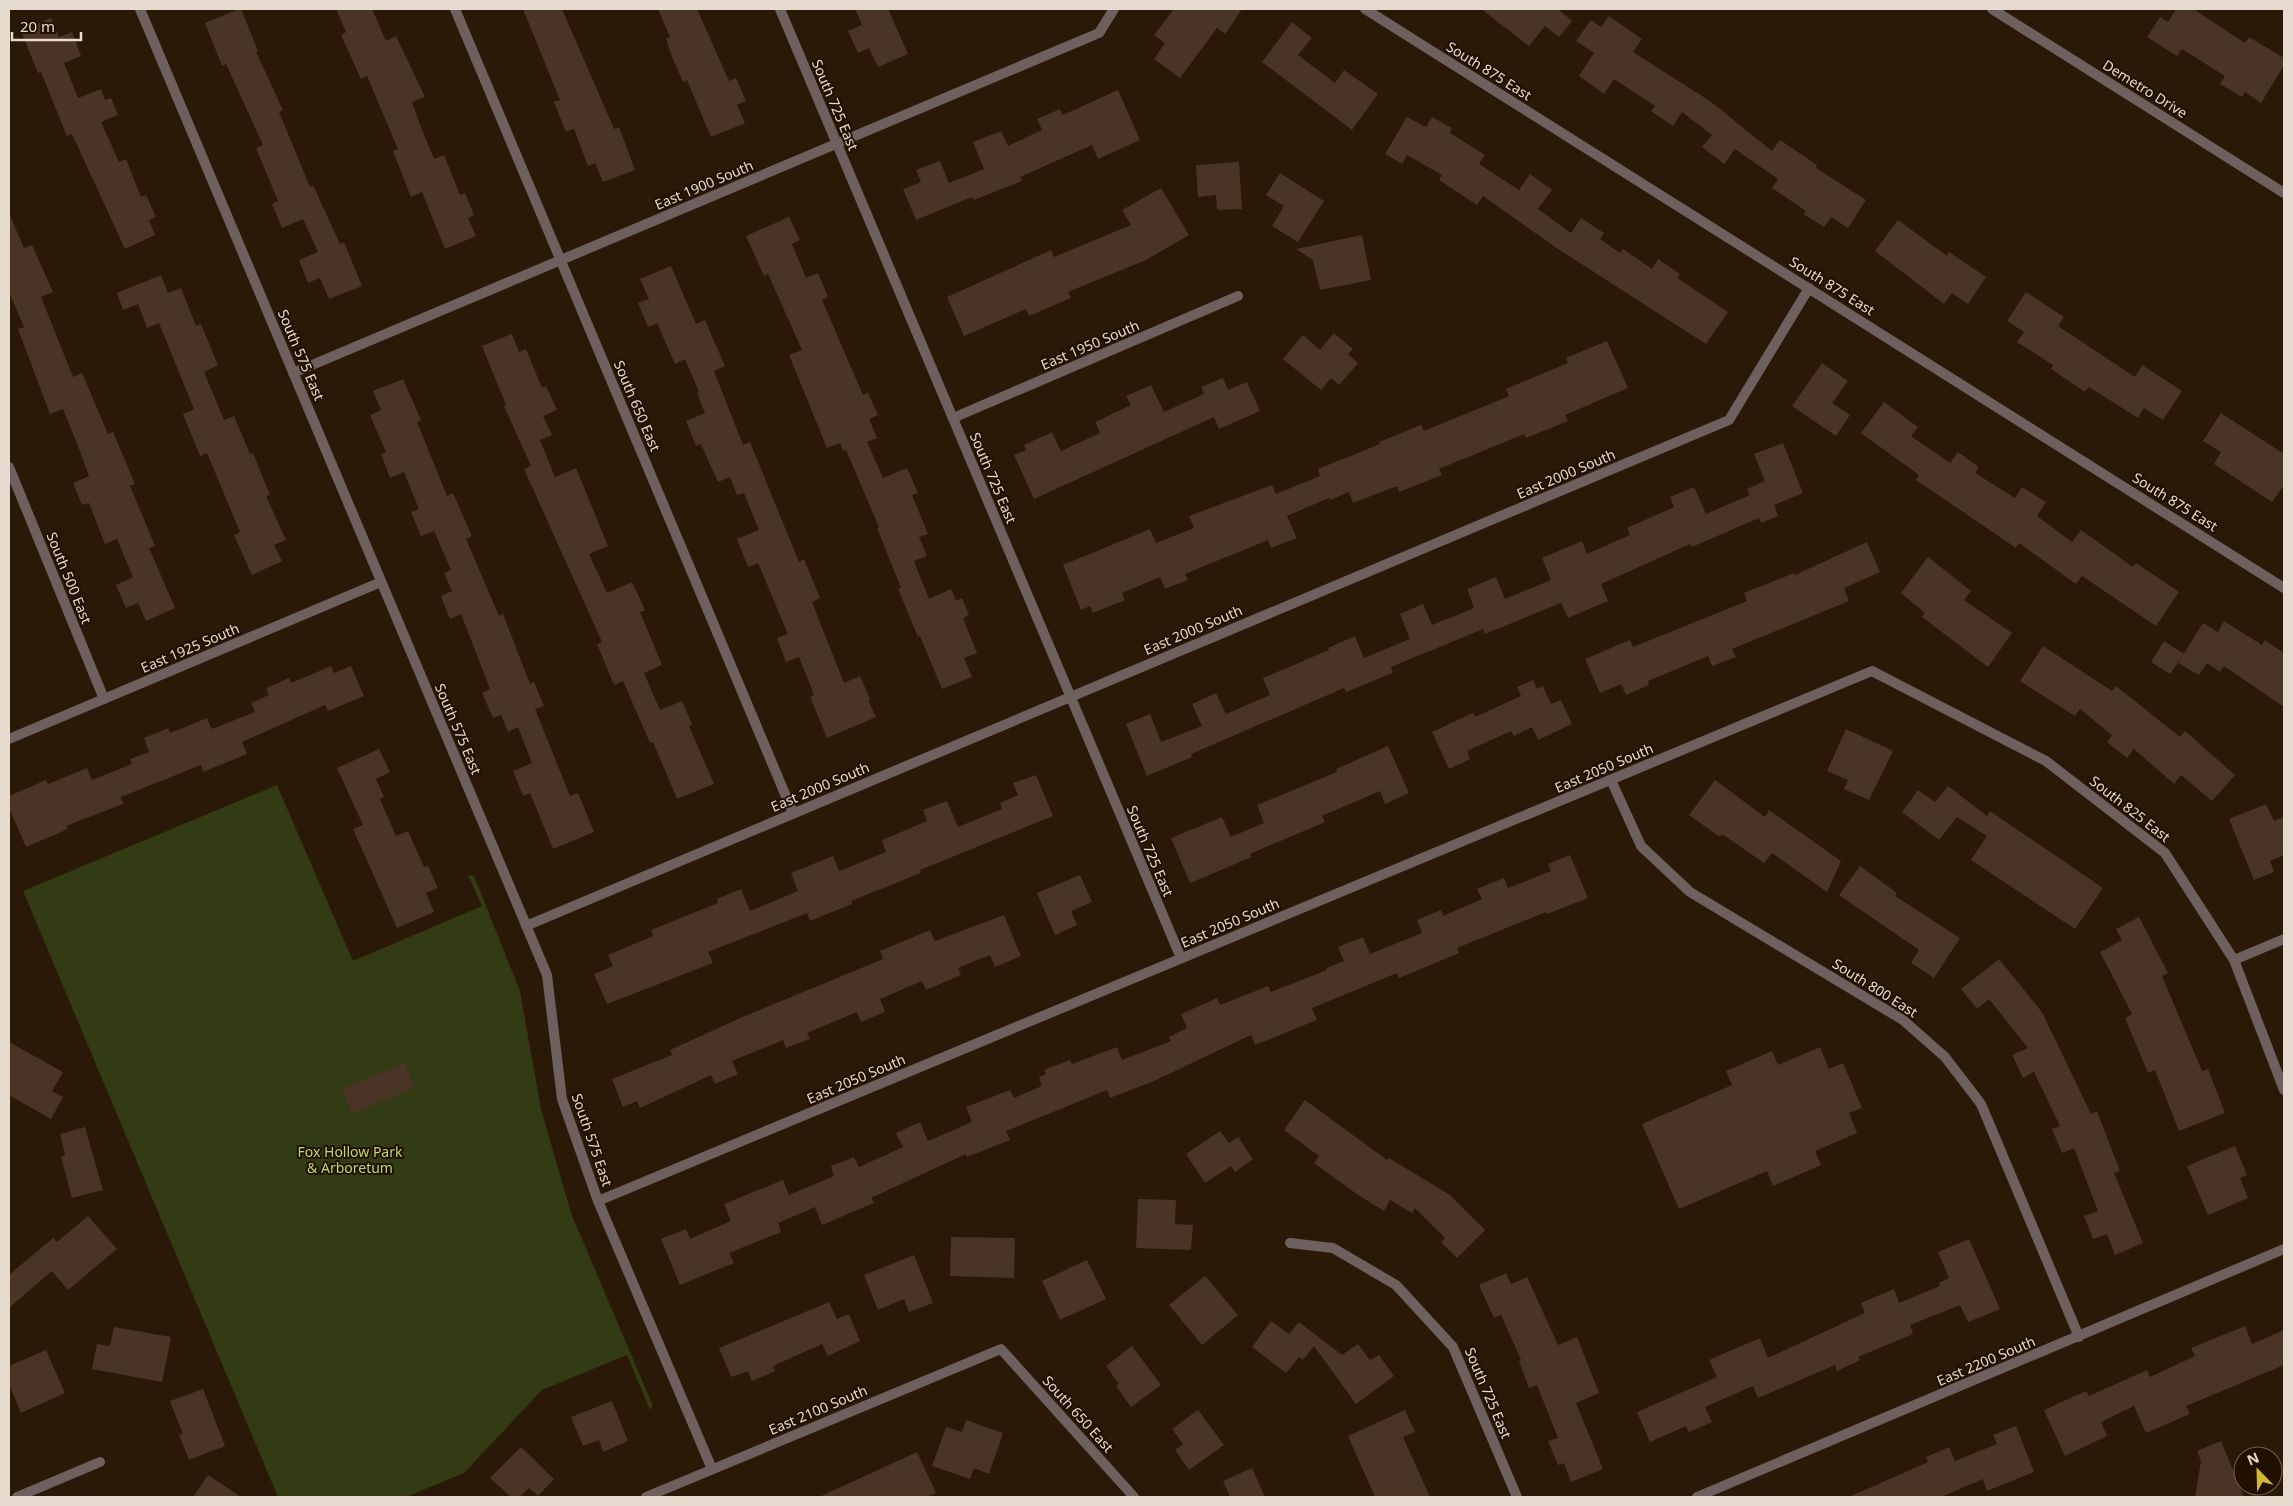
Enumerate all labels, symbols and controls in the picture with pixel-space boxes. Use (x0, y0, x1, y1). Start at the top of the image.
scale bar (12, 10, 81, 42)
text: 20 m (20, 16, 55, 36)
street label: South 875 East (1443, 37, 1536, 104)
street label: Demetro Drive (2099, 55, 2191, 122)
street label: South 725 East (808, 56, 863, 153)
street label: East 1900 South (652, 155, 756, 214)
street label: South 875 East (1786, 252, 1879, 319)
street label: South 575 East (274, 306, 329, 403)
street label: East 1950 South (1038, 315, 1142, 374)
street label: South 650 East (610, 357, 665, 454)
street label: South 725 East (966, 429, 1021, 526)
street label: East 2000 South (1514, 444, 1618, 503)
street label: South 875 East (2129, 468, 2222, 535)
street label: South 500 East (42, 529, 96, 626)
street label: East 2000 South (1141, 600, 1245, 659)
street label: East 1925 South (138, 618, 242, 677)
street label: South 575 East (431, 680, 486, 777)
street label: East 2050 South (1552, 738, 1656, 797)
street label: East 2000 South (768, 757, 872, 816)
street label: South 825 East (2086, 771, 2174, 846)
street label: South 725 East (1123, 802, 1178, 899)
street label: East 2050 South (1178, 893, 1282, 952)
street label: South 800 East (1829, 954, 1922, 1021)
street label: East 2050 South (804, 1049, 908, 1108)
street label: South 575 East (568, 1091, 617, 1189)
park label: Fox Hollow Park & Arboretum (298, 1142, 403, 1177)
street label: East 2200 South (1934, 1331, 2038, 1390)
street label: South 725 East (1461, 1344, 1516, 1441)
street label: South 650 East (1039, 1371, 1118, 1456)
street label: East 2100 South (766, 1380, 870, 1439)
north arrow (2233, 1446, 2283, 1496)
text: N (2244, 1448, 2262, 1470)

